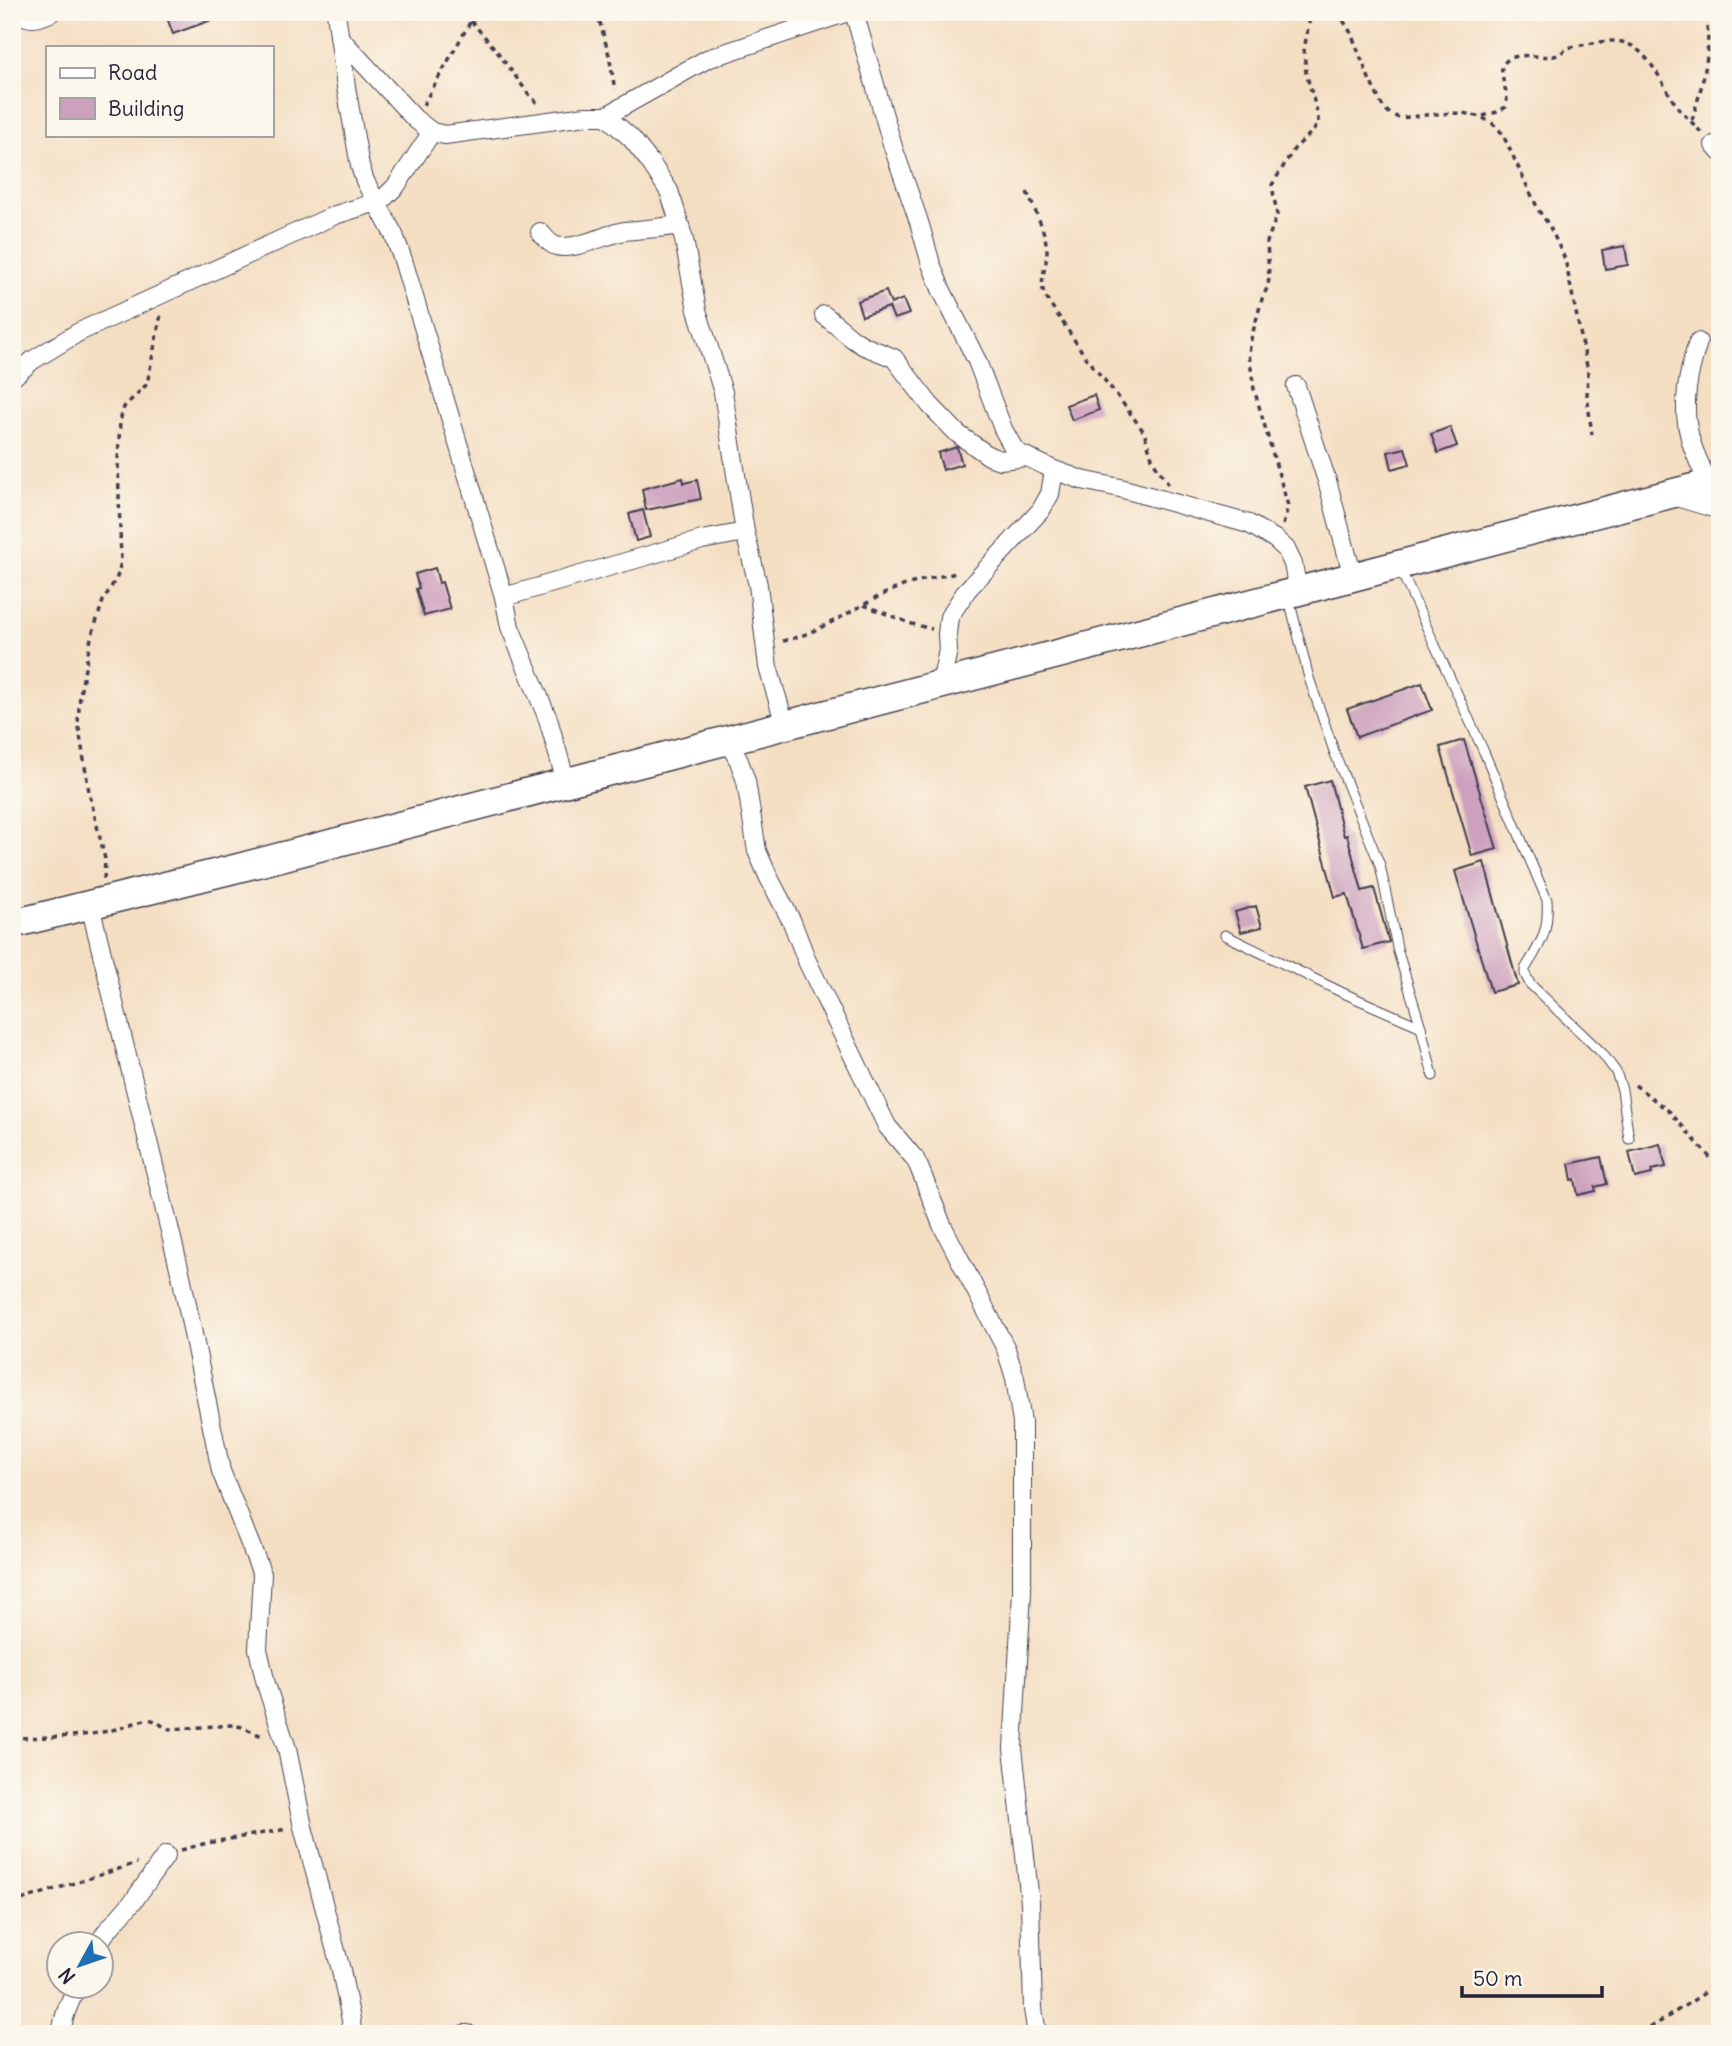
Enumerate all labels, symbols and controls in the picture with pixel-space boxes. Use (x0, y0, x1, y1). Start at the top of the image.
legend (46, 46, 273, 136)
text: Road (108, 59, 157, 86)
text: Building (108, 95, 184, 122)
north arrow (46, 1930, 116, 2000)
scale bar (1462, 1955, 1602, 1999)
text: N (54, 1963, 80, 1989)
text: 50 m (1473, 1965, 1522, 1992)

